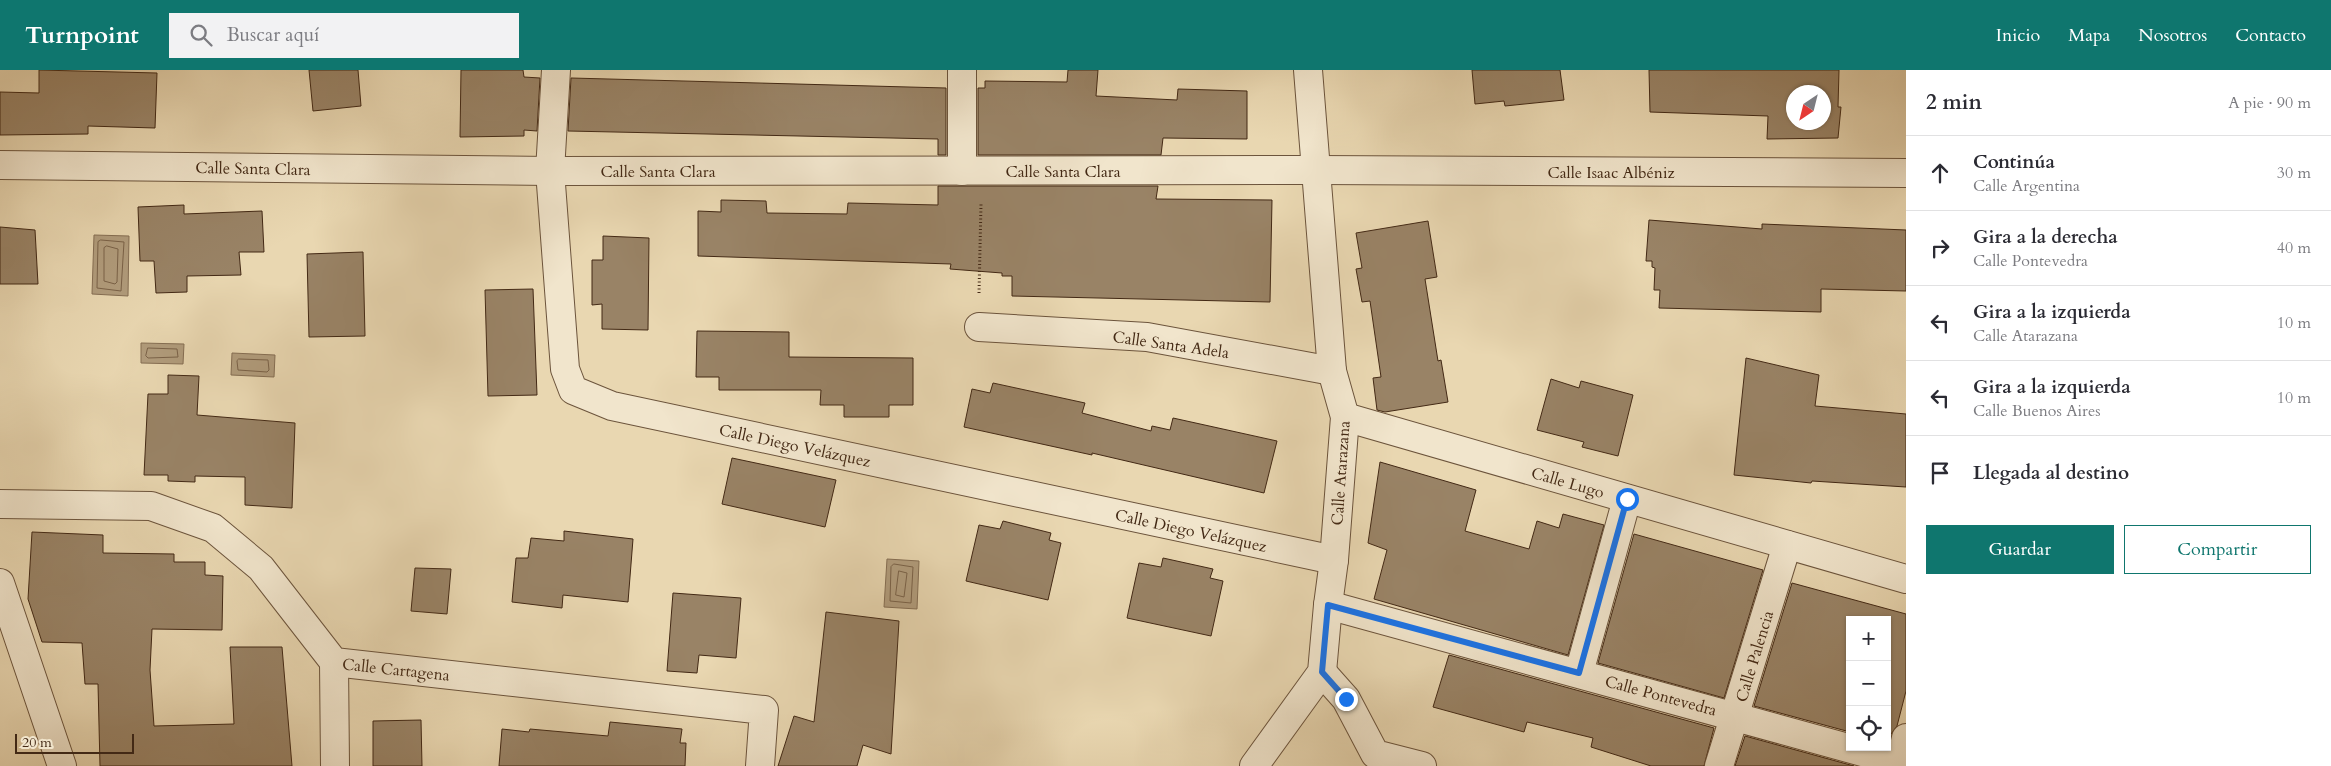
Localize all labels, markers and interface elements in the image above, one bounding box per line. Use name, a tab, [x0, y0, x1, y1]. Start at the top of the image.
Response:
search box	[169, 13, 519, 58]
text: Turnpoint	[25, 19, 139, 52]
icon: search	[187, 21, 215, 49]
text: Buscar aquí	[227, 22, 319, 48]
text: Inicio	[1996, 23, 2040, 48]
text: Mapa	[2068, 23, 2110, 48]
text: Nosotros	[2138, 23, 2207, 48]
text: Contacto	[2235, 23, 2306, 48]
north arrow	[1786, 85, 1831, 130]
text: 2 min	[1926, 88, 1982, 117]
text: A pie · 90 m	[2228, 92, 2311, 114]
text: Continúa	[1973, 149, 2055, 175]
street label: Calle Santa Clara	[195, 157, 311, 181]
icon: ahead	[1926, 159, 1954, 187]
street label: Calle Santa Clara	[600, 161, 716, 183]
street label: Calle Santa Clara	[1005, 161, 1121, 183]
street label: Calle Isaac Albéniz	[1547, 162, 1675, 184]
text: 30 m	[2277, 162, 2311, 184]
text: Calle Argentina	[1973, 175, 2080, 197]
text: Gira a la derecha	[1973, 224, 2118, 250]
icon: right	[1926, 234, 1954, 262]
text: 40 m	[2277, 237, 2311, 259]
text: Calle Pontevedra	[1973, 250, 2088, 272]
text: Gira a la izquierda	[1973, 299, 2131, 325]
icon: left	[1926, 309, 1954, 337]
text: 10 m	[2277, 312, 2311, 334]
text: Calle Atarazana	[1973, 325, 2078, 347]
street label: Calle Santa Adela	[1111, 326, 1231, 364]
text: Gira a la izquierda	[1973, 374, 2131, 400]
icon: left	[1926, 384, 1954, 412]
text: 10 m	[2277, 387, 2311, 409]
text: Calle Buenos Aires	[1973, 400, 2101, 422]
street label: Calle Diego Velázquez	[717, 419, 873, 473]
street label: Calle Atarazana	[1326, 420, 1356, 526]
icon: arrive	[1926, 459, 1954, 487]
text: Llegada al destino	[1973, 460, 2129, 486]
street label: Calle Lugo	[1529, 462, 1607, 504]
route start	[1616, 488, 1639, 511]
street label: Calle Diego Velázquez	[1113, 504, 1269, 558]
button: Guardar	[1926, 525, 2114, 574]
button: Compartir	[2124, 525, 2311, 574]
street label: Calle Palencia	[1731, 608, 1779, 705]
map controls	[1846, 616, 1891, 751]
button: +	[1846, 616, 1891, 661]
street label: Calle Cartagena	[341, 653, 451, 687]
button: −	[1846, 661, 1891, 706]
street label: Calle Pontevedra	[1602, 670, 1719, 721]
route end	[1335, 688, 1358, 711]
button: locate	[1846, 706, 1891, 751]
scale bar	[15, 731, 134, 754]
text: 20 m	[22, 733, 52, 752]

